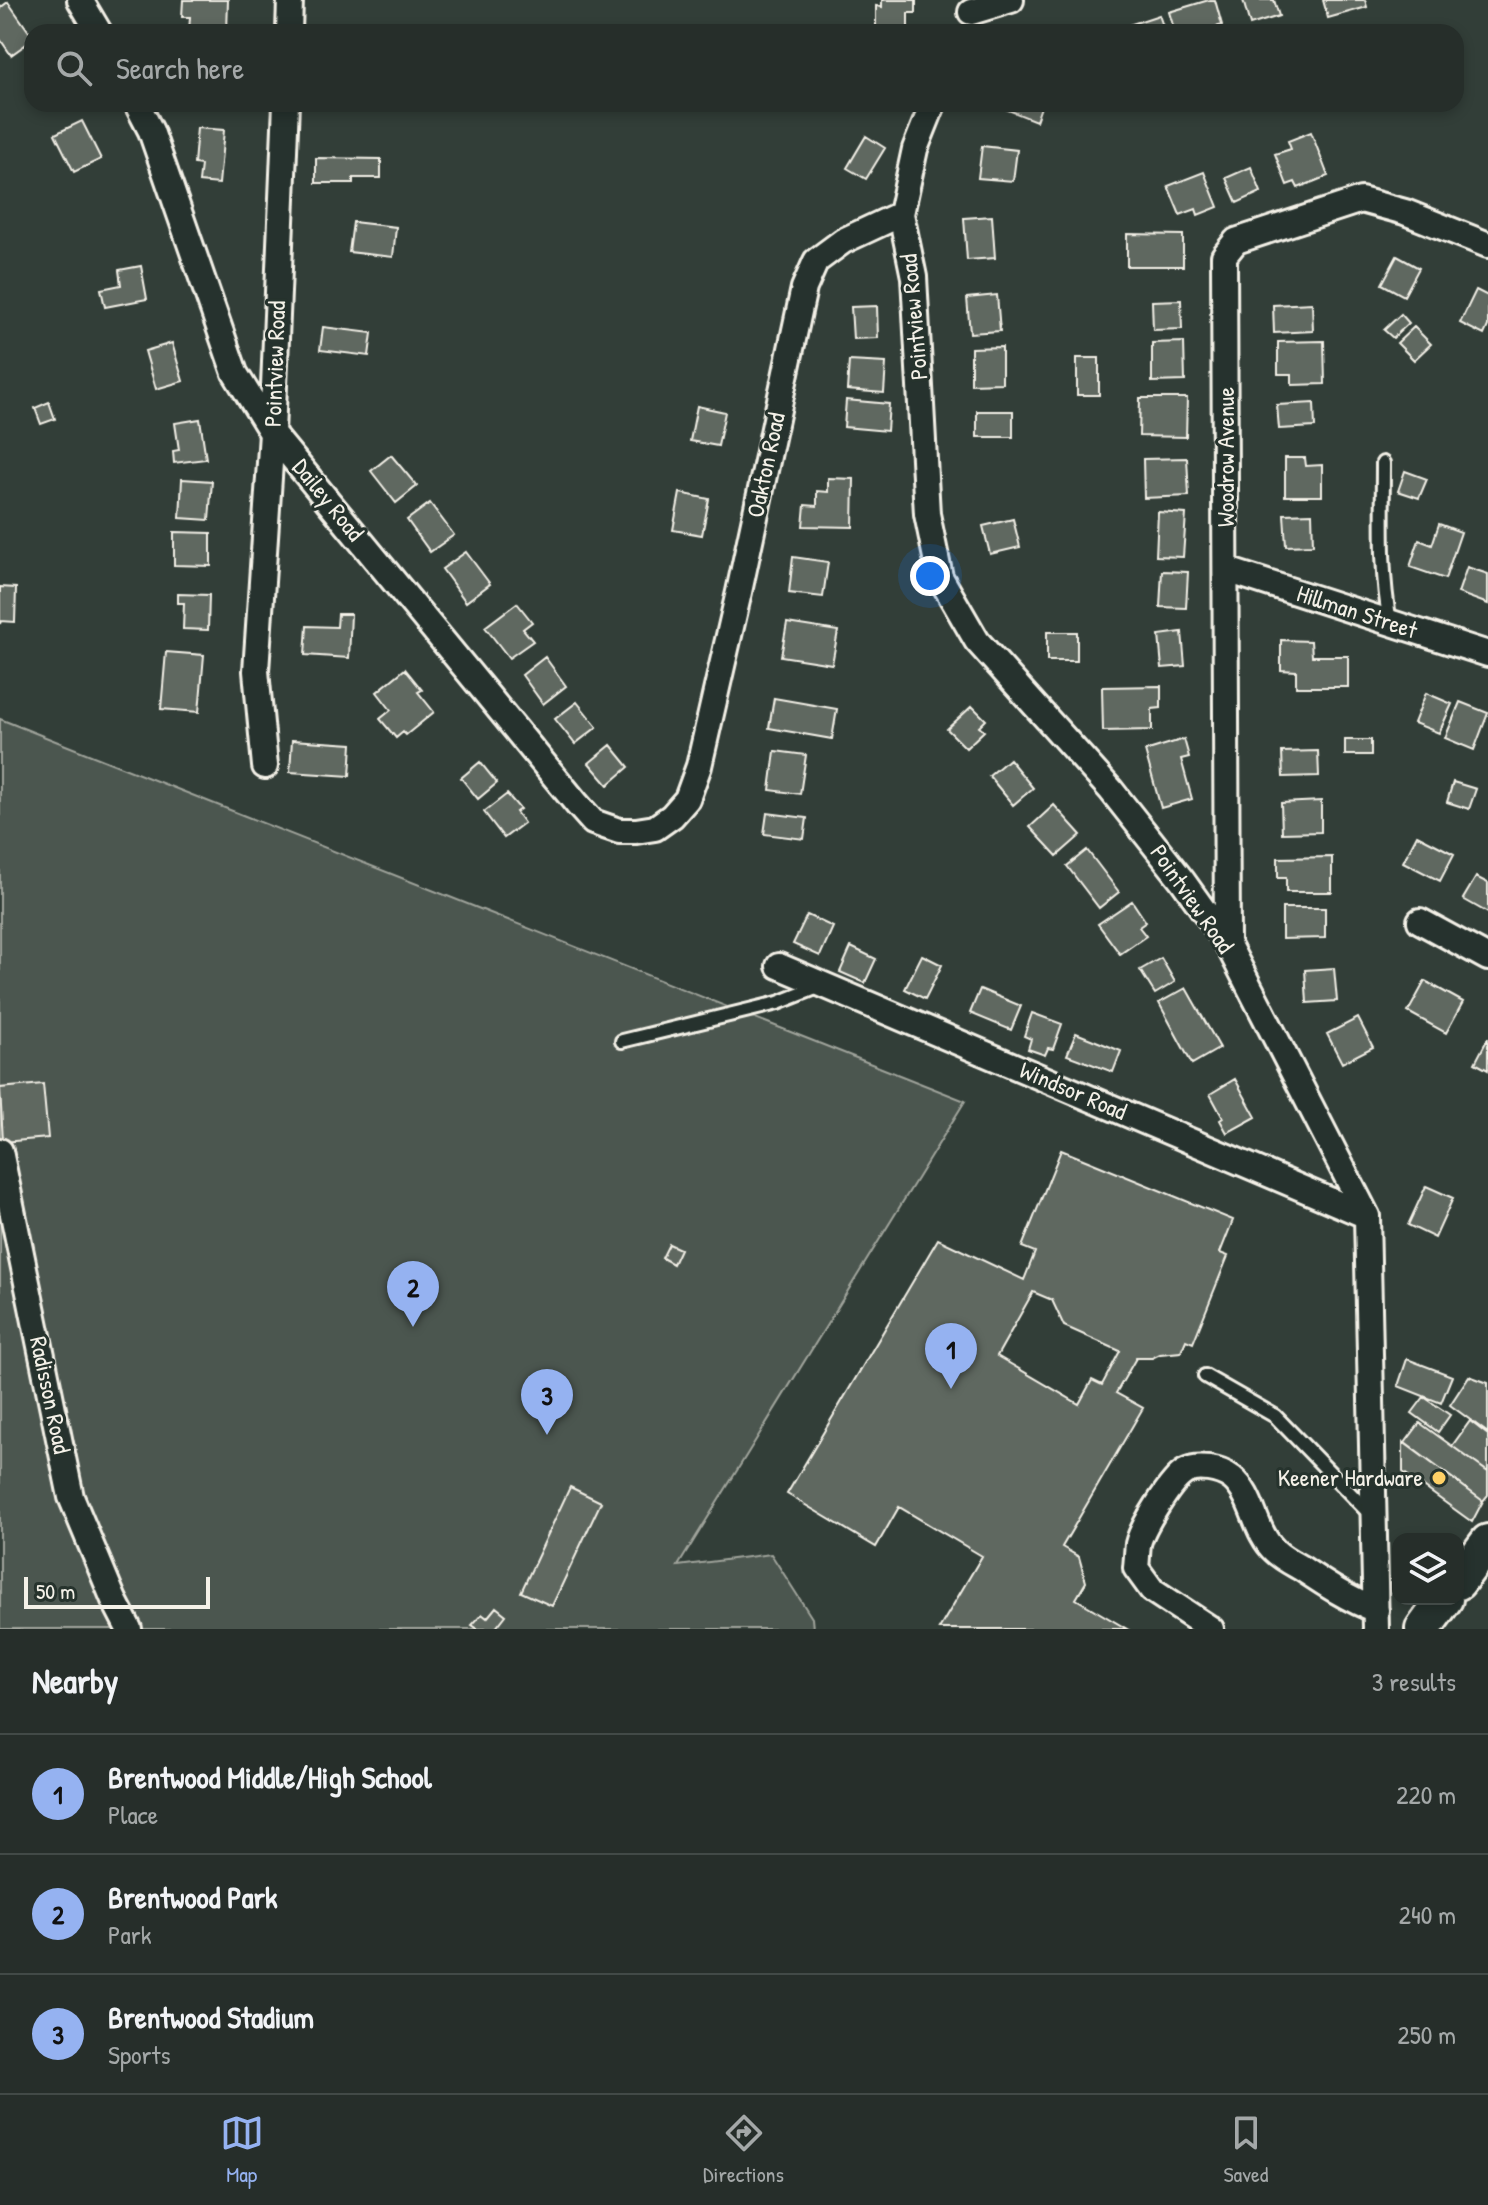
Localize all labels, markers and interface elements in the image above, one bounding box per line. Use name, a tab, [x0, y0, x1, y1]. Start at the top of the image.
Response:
search box	[24, 24, 1464, 112]
icon: search	[52, 46, 96, 90]
text: Search here	[116, 48, 244, 88]
street label: Pointview Road	[892, 253, 934, 381]
street label: Pointview Road	[256, 300, 292, 428]
street label: Woodrow Avenue	[1209, 387, 1241, 527]
street label: Oakton Road	[738, 409, 792, 520]
street label: Dailey Road	[286, 452, 372, 547]
your location	[910, 556, 950, 596]
street label: Hillman Street	[1293, 577, 1422, 646]
street label: Pointview Road	[1144, 838, 1242, 959]
street label: Windsor Road	[1015, 1053, 1132, 1127]
pin: 2	[387, 1261, 439, 1327]
pin: 1	[925, 1323, 977, 1389]
street label: Radisson Road	[23, 1333, 79, 1456]
pin: 3	[521, 1369, 573, 1435]
place label: Keener Hardware	[1278, 1461, 1423, 1493]
marker: Keener Hardware	[1430, 1469, 1448, 1487]
map controls	[1392, 1533, 1464, 1605]
button: layers	[1392, 1533, 1464, 1605]
scale bar	[24, 1573, 210, 1609]
text: 50 m	[36, 1576, 75, 1606]
text: Nearby	[32, 1658, 118, 1704]
text: 3 results	[1372, 1664, 1456, 1699]
text: Brentwood Middle/High School	[108, 1757, 432, 1797]
text: 1	[53, 1777, 63, 1812]
text: 220 m	[1396, 1777, 1456, 1812]
text: Place	[108, 1797, 158, 1832]
text: Brentwood Park	[108, 1877, 277, 1917]
text: 2	[52, 1897, 64, 1932]
text: 240 m	[1399, 1897, 1456, 1932]
text: Park	[108, 1917, 152, 1952]
text: Brentwood Stadium	[108, 1997, 314, 2037]
text: 3	[52, 2017, 64, 2052]
text: 250 m	[1398, 2017, 1456, 2052]
text: Sports	[108, 2037, 171, 2072]
tab: Map	[220, 2111, 264, 2189]
tab: Directions	[703, 2111, 784, 2189]
tab: Saved	[1223, 2111, 1268, 2189]

